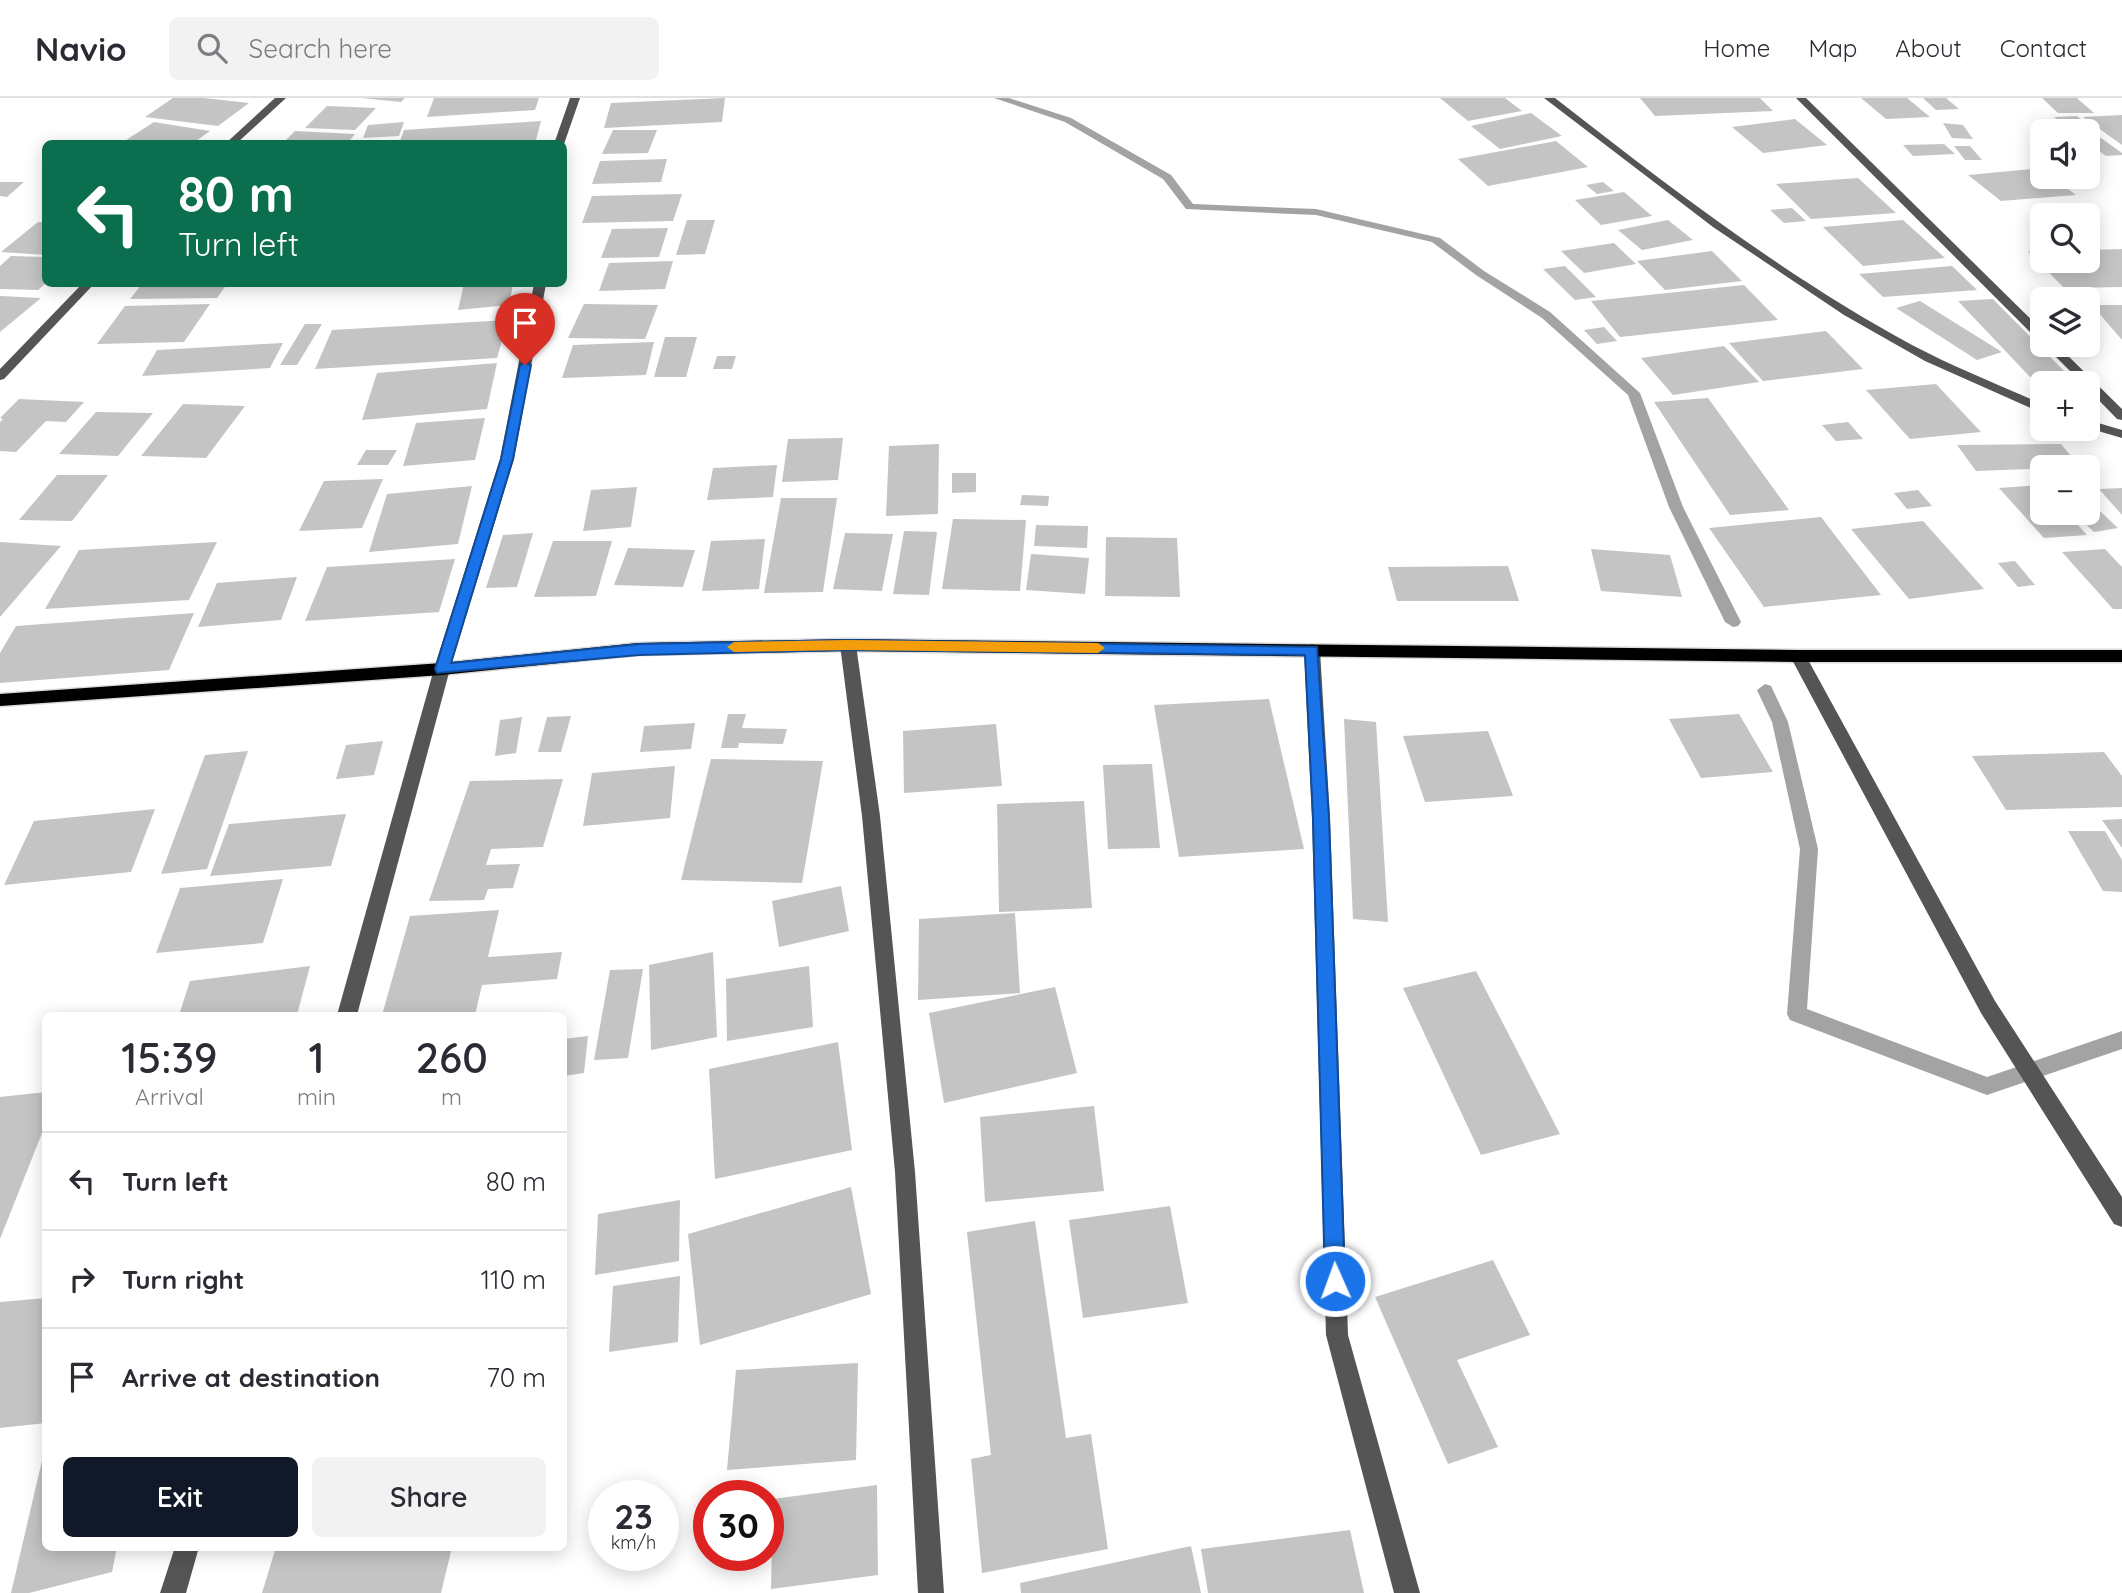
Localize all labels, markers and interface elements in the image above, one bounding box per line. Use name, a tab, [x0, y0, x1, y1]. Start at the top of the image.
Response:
search box	[169, 17, 659, 80]
text: Navio	[35, 28, 127, 69]
icon: search	[193, 29, 231, 67]
text: Search here	[249, 32, 392, 65]
text: Home	[1703, 33, 1770, 63]
text: Map	[1808, 33, 1857, 63]
text: About	[1895, 33, 1962, 63]
text: Contact	[2000, 33, 2087, 63]
map controls	[2030, 119, 2100, 525]
button: sound	[2030, 119, 2100, 189]
text: 80 m	[178, 163, 294, 224]
icon: left	[63, 168, 154, 259]
button: search	[2030, 203, 2100, 273]
text: Turn left	[178, 224, 299, 264]
button: layers	[2030, 287, 2100, 357]
pin	[495, 293, 555, 365]
icon: arrive	[506, 304, 544, 342]
button: +	[2030, 371, 2100, 441]
button: −	[2030, 455, 2100, 525]
text: 15:39	[121, 1031, 218, 1084]
text: 1	[308, 1031, 325, 1084]
text: 260	[415, 1031, 488, 1084]
text: Arrival	[135, 1082, 204, 1111]
text: min	[297, 1082, 336, 1111]
text: m	[441, 1082, 462, 1111]
icon: left	[63, 1162, 101, 1200]
text: Turn left	[122, 1165, 229, 1198]
text: 80 m	[486, 1165, 546, 1198]
position arrow	[1298, 1244, 1372, 1318]
icon: right	[63, 1260, 101, 1298]
text: Turn right	[122, 1263, 244, 1296]
text: 110 m	[480, 1263, 546, 1296]
icon: arrive	[63, 1358, 101, 1396]
text: Arrive at destination	[122, 1361, 380, 1394]
text: 70 m	[486, 1361, 546, 1394]
button: Exit	[63, 1457, 298, 1537]
button: Share	[312, 1457, 546, 1537]
speed limit sign: 30	[693, 1480, 784, 1571]
text: 23	[614, 1494, 653, 1538]
text: km/h	[611, 1531, 656, 1554]

